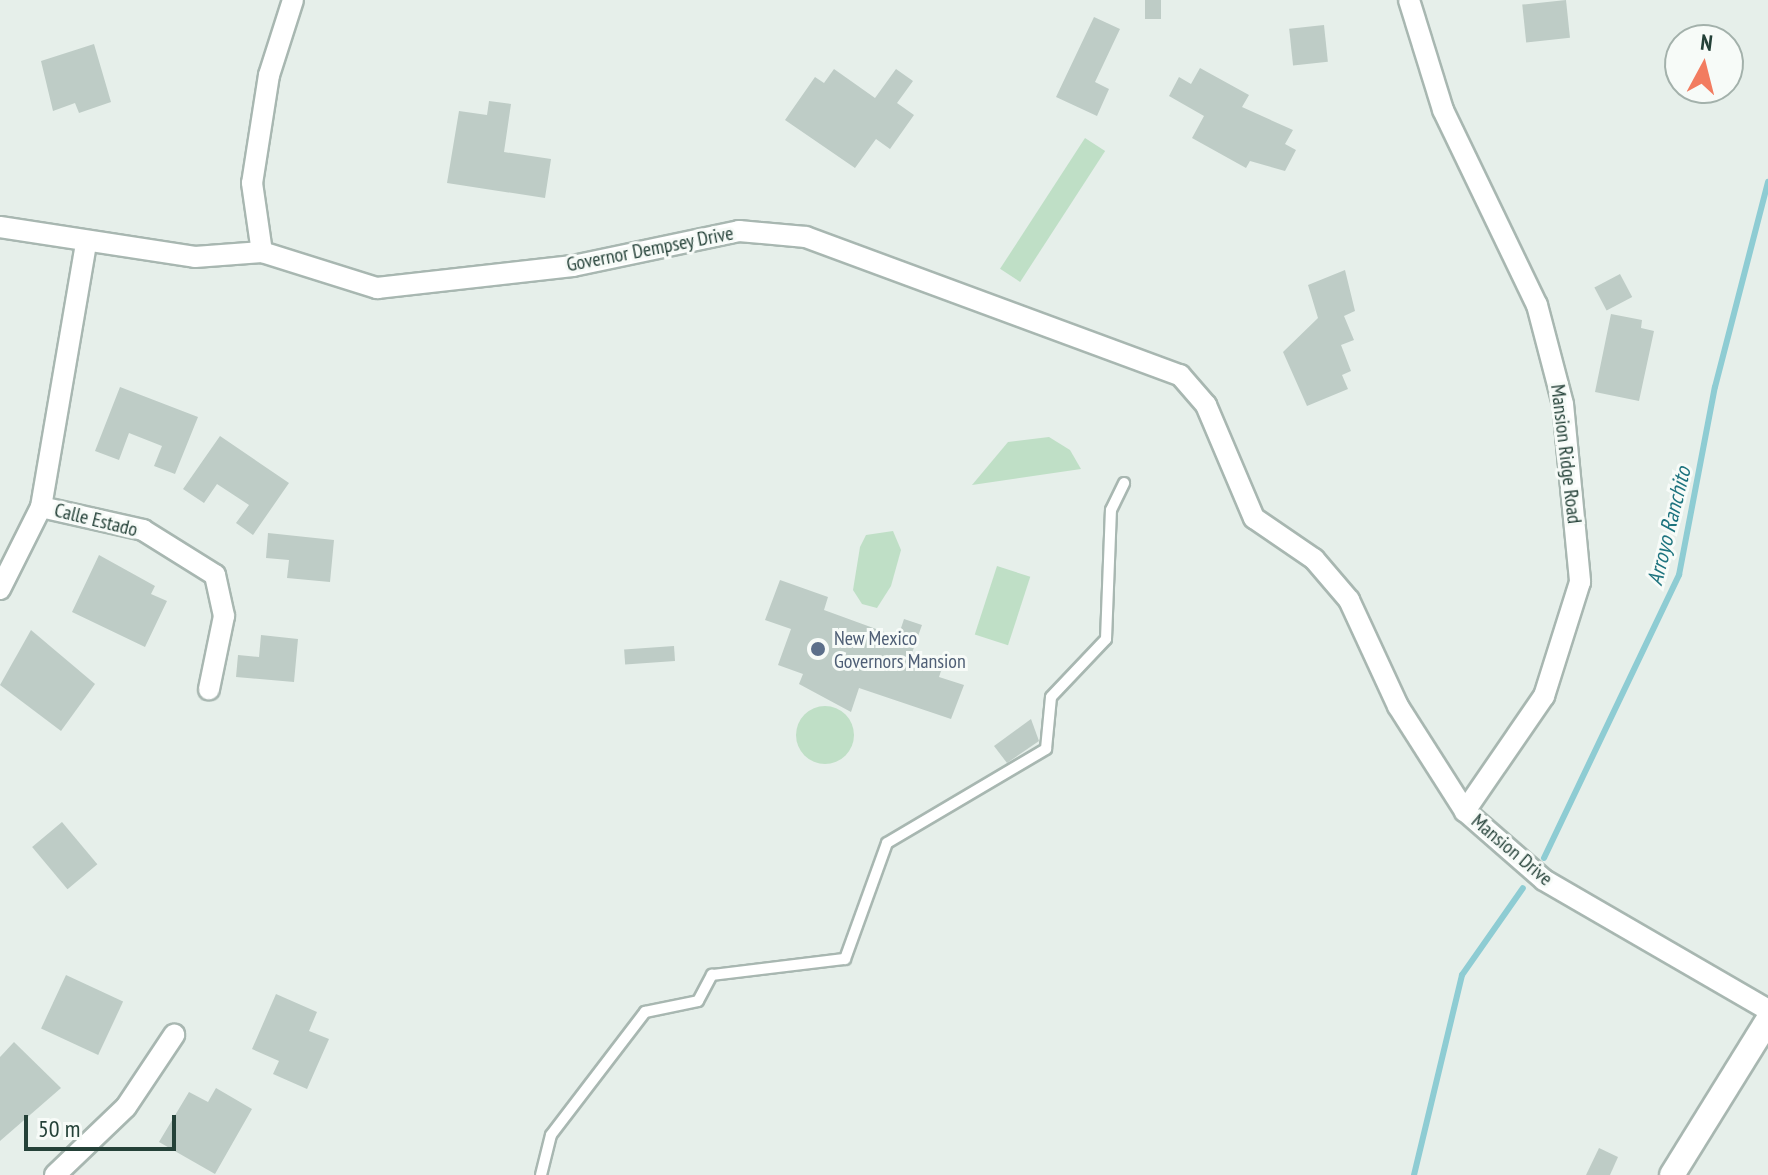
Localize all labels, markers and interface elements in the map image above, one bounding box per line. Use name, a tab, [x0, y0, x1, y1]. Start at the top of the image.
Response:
north arrow	[1664, 24, 1744, 104]
text: N	[1699, 28, 1714, 57]
street label: Governor Dempsey Drive	[564, 221, 736, 277]
street label: Mansion Ridge Road	[1546, 383, 1586, 525]
water label: Arroyo Ranchito	[1642, 464, 1696, 588]
street label: Calle Estado	[52, 498, 140, 542]
place label: New Mexico Governors Mansion	[834, 626, 966, 673]
marker: New Mexico Governors Mansion	[809, 640, 827, 658]
street label: Mansion Drive	[1467, 809, 1557, 891]
scale bar	[28, 1099, 180, 1149]
text: 50 m	[38, 1113, 80, 1144]

